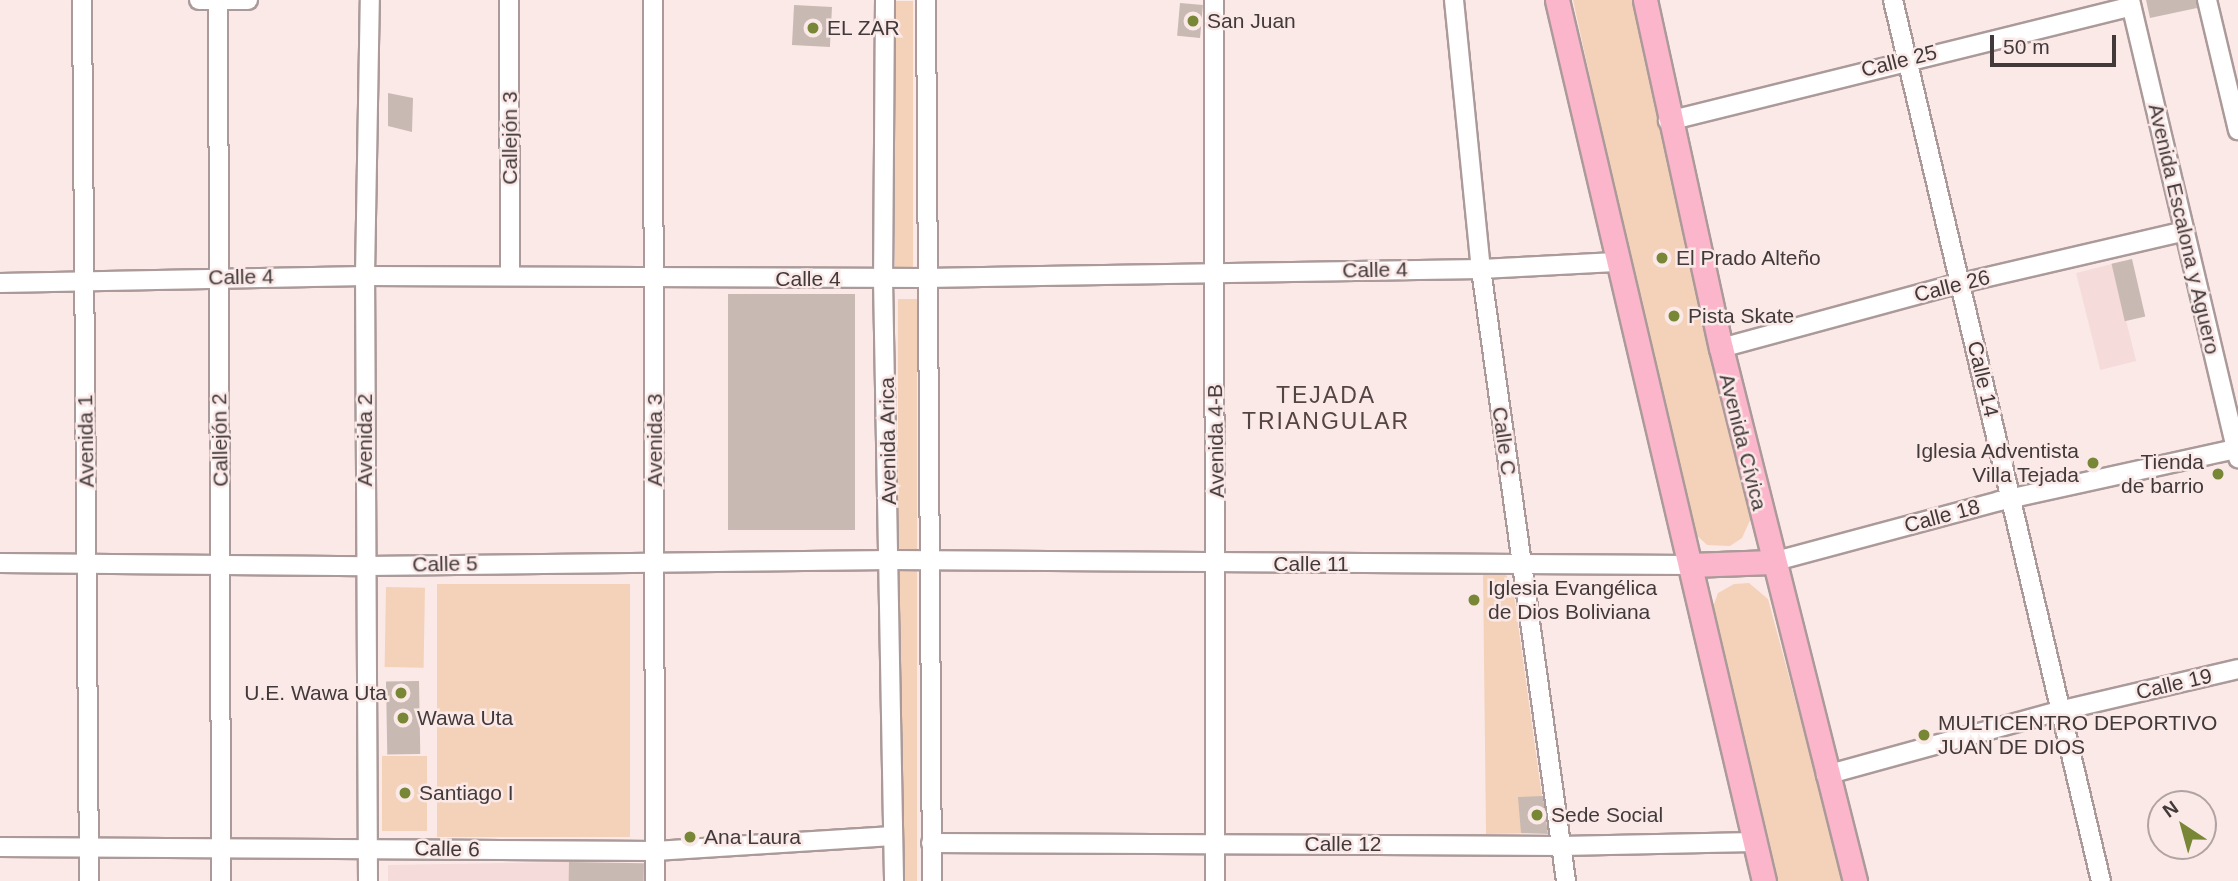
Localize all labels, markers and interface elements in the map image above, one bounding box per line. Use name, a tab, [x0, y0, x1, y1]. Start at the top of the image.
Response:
place label: San Juan	[1207, 8, 1296, 34]
marker: San Juan	[1185, 13, 1201, 29]
place label: EL ZAR	[827, 15, 901, 41]
marker: EL ZAR	[805, 20, 821, 36]
scale bar	[1993, 21, 2119, 65]
text: 50 m	[2003, 35, 2050, 58]
street label: Calle 25	[1859, 39, 1939, 83]
street label: Callejón 3	[497, 91, 523, 185]
street label: Avenida Escalona y Aguero	[2143, 101, 2225, 357]
place label: El Prado Alteño	[1676, 245, 1822, 271]
marker: El Prado Alteño	[1654, 250, 1670, 266]
street label: Calle 4	[1342, 257, 1408, 283]
street label: Calle 4	[208, 264, 274, 290]
street label: Calle 26	[1912, 264, 1992, 308]
street label: Calle 4	[775, 266, 841, 292]
place label: Pista Skate	[1688, 303, 1794, 329]
marker: Pista Skate	[1666, 308, 1682, 324]
street label: Calle 14	[1962, 339, 2004, 419]
street label: Avenida Cívica	[1714, 371, 1772, 513]
street label: Avenida Arica	[874, 376, 902, 506]
district label: TEJADA TRIANGULAR	[1243, 381, 1409, 435]
street label: Avenida 4-B	[1202, 384, 1230, 498]
street label: Callejón 2	[207, 393, 233, 487]
street label: Avenida 2	[352, 393, 378, 487]
street label: Avenida 3	[642, 393, 668, 487]
street label: Avenida 1	[73, 394, 99, 488]
street label: Calle C	[1487, 405, 1521, 477]
place label: Iglesia Adventista Villa Tejada	[1914, 438, 2079, 488]
place label: Tienda de barrio	[2121, 449, 2204, 499]
marker: Iglesia Adventista Villa Tejada	[2085, 455, 2101, 471]
marker: Tienda de barrio	[2210, 466, 2226, 482]
street label: Calle 18	[1902, 494, 1982, 538]
street label: Calle 5	[412, 551, 478, 577]
street label: Calle 11	[1273, 551, 1349, 577]
place label: Iglesia Evangélica de Dios Boliviana	[1488, 575, 1657, 625]
marker: Iglesia Evangélica de Dios Boliviana	[1466, 592, 1482, 608]
street label: Calle 19	[2134, 663, 2214, 705]
place label: U.E. Wawa Uta	[244, 680, 387, 706]
marker: U.E. Wawa Uta	[393, 685, 409, 701]
place label: Wawa Uta	[417, 705, 513, 731]
marker: Wawa Uta	[395, 710, 411, 726]
place label: MULTICENTRO DEPORTIVO JUAN DE DIOS	[1938, 710, 2217, 760]
marker: MULTICENTRO DEPORTIVO JUAN DE DIOS	[1916, 727, 1932, 743]
place label: Santiago I	[419, 780, 514, 806]
marker: Santiago I	[397, 785, 413, 801]
north arrow	[2147, 790, 2217, 860]
text: N	[2159, 797, 2182, 822]
place label: Sede Social	[1551, 802, 1663, 828]
marker: Sede Social	[1529, 807, 1545, 823]
place label: Ana Laura	[704, 824, 801, 850]
marker: Ana Laura	[682, 829, 698, 845]
street label: Calle 12	[1304, 831, 1382, 857]
street label: Calle 6	[414, 836, 480, 862]

